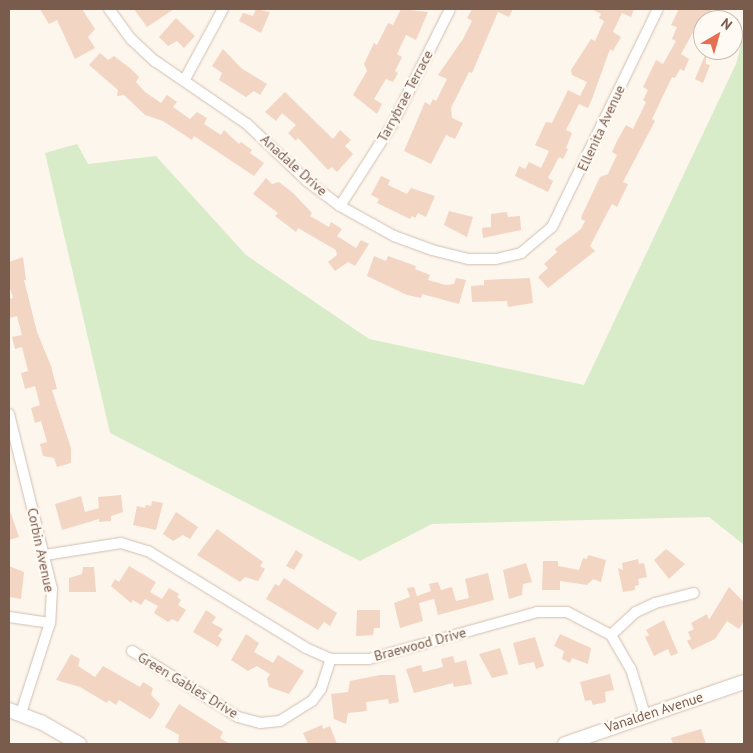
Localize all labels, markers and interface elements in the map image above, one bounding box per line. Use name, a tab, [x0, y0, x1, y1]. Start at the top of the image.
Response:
north arrow	[693, 10, 743, 60]
text: N	[717, 14, 736, 34]
street label: Tarrybrae Terrace	[374, 47, 436, 145]
street label: Ellenita Avenue	[574, 82, 628, 174]
street label: Anadale Drive	[257, 131, 331, 199]
street label: Corbin Avenue	[24, 506, 58, 594]
street label: Braewood Drive	[372, 624, 468, 664]
street label: Green Gables Drive	[135, 648, 241, 722]
street label: Vanalden Avenue	[603, 688, 705, 736]

